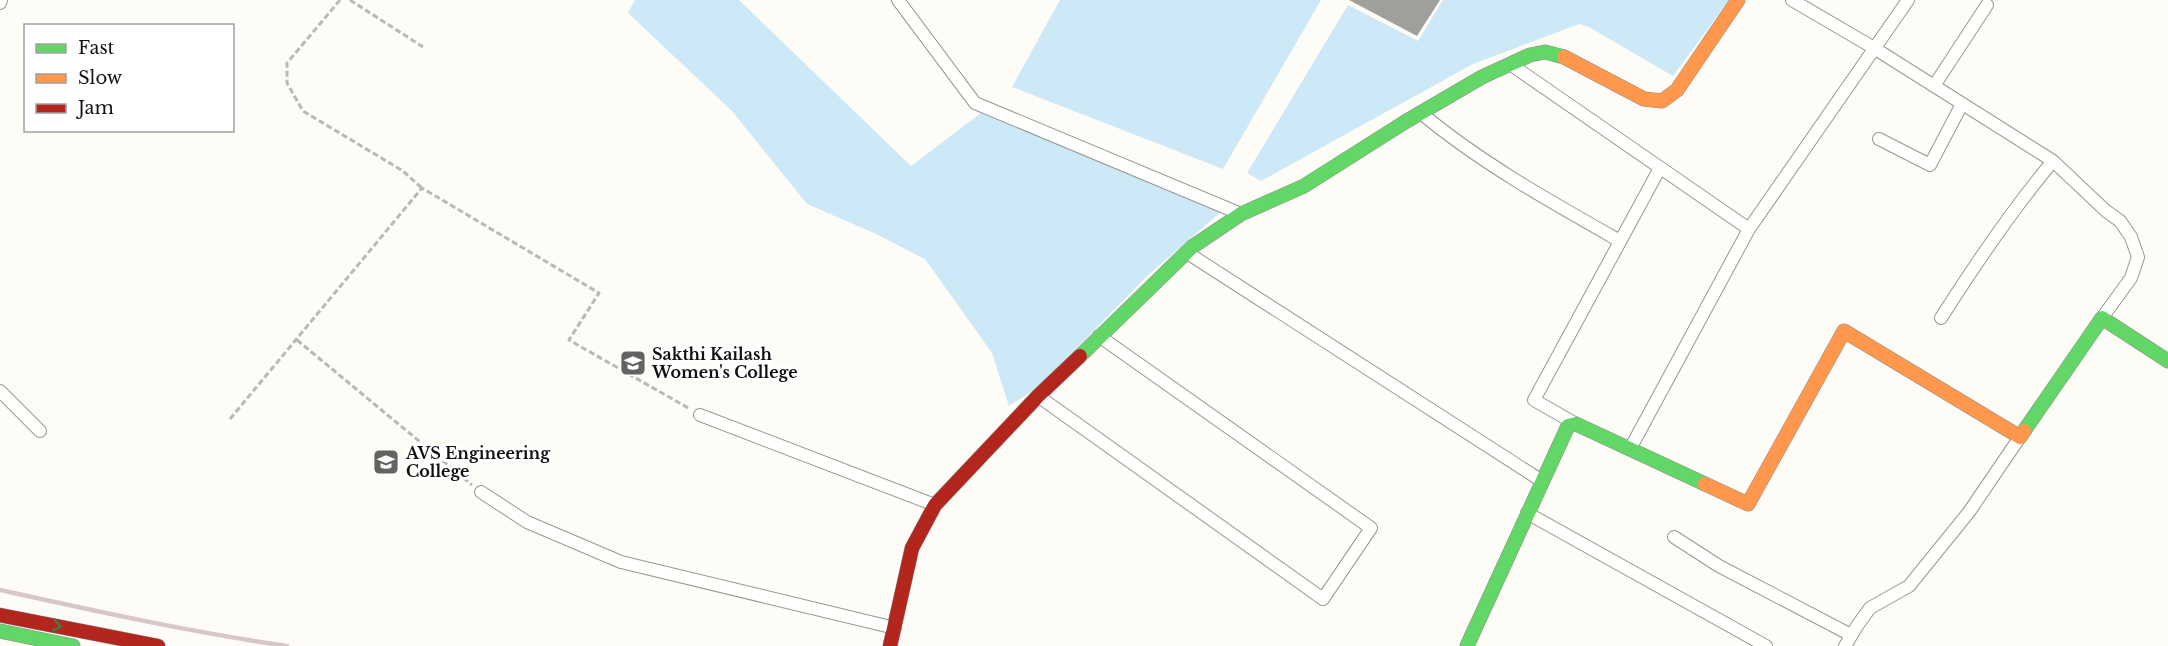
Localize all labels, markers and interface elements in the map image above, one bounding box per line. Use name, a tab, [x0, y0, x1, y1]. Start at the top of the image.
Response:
legend	[24, 24, 234, 132]
text: Fast	[78, 37, 115, 59]
text: Slow	[78, 67, 123, 89]
text: Jam	[76, 97, 114, 119]
place label: Sakthi Kailash Women's College	[651, 344, 798, 382]
school or university icon: Sakthi Kailash Women's College	[618, 348, 648, 378]
place label: AVS Engineering College	[405, 443, 551, 481]
school or university icon: AVS Engineering College	[371, 447, 401, 477]
one-way arrow	[52, 619, 62, 632]

